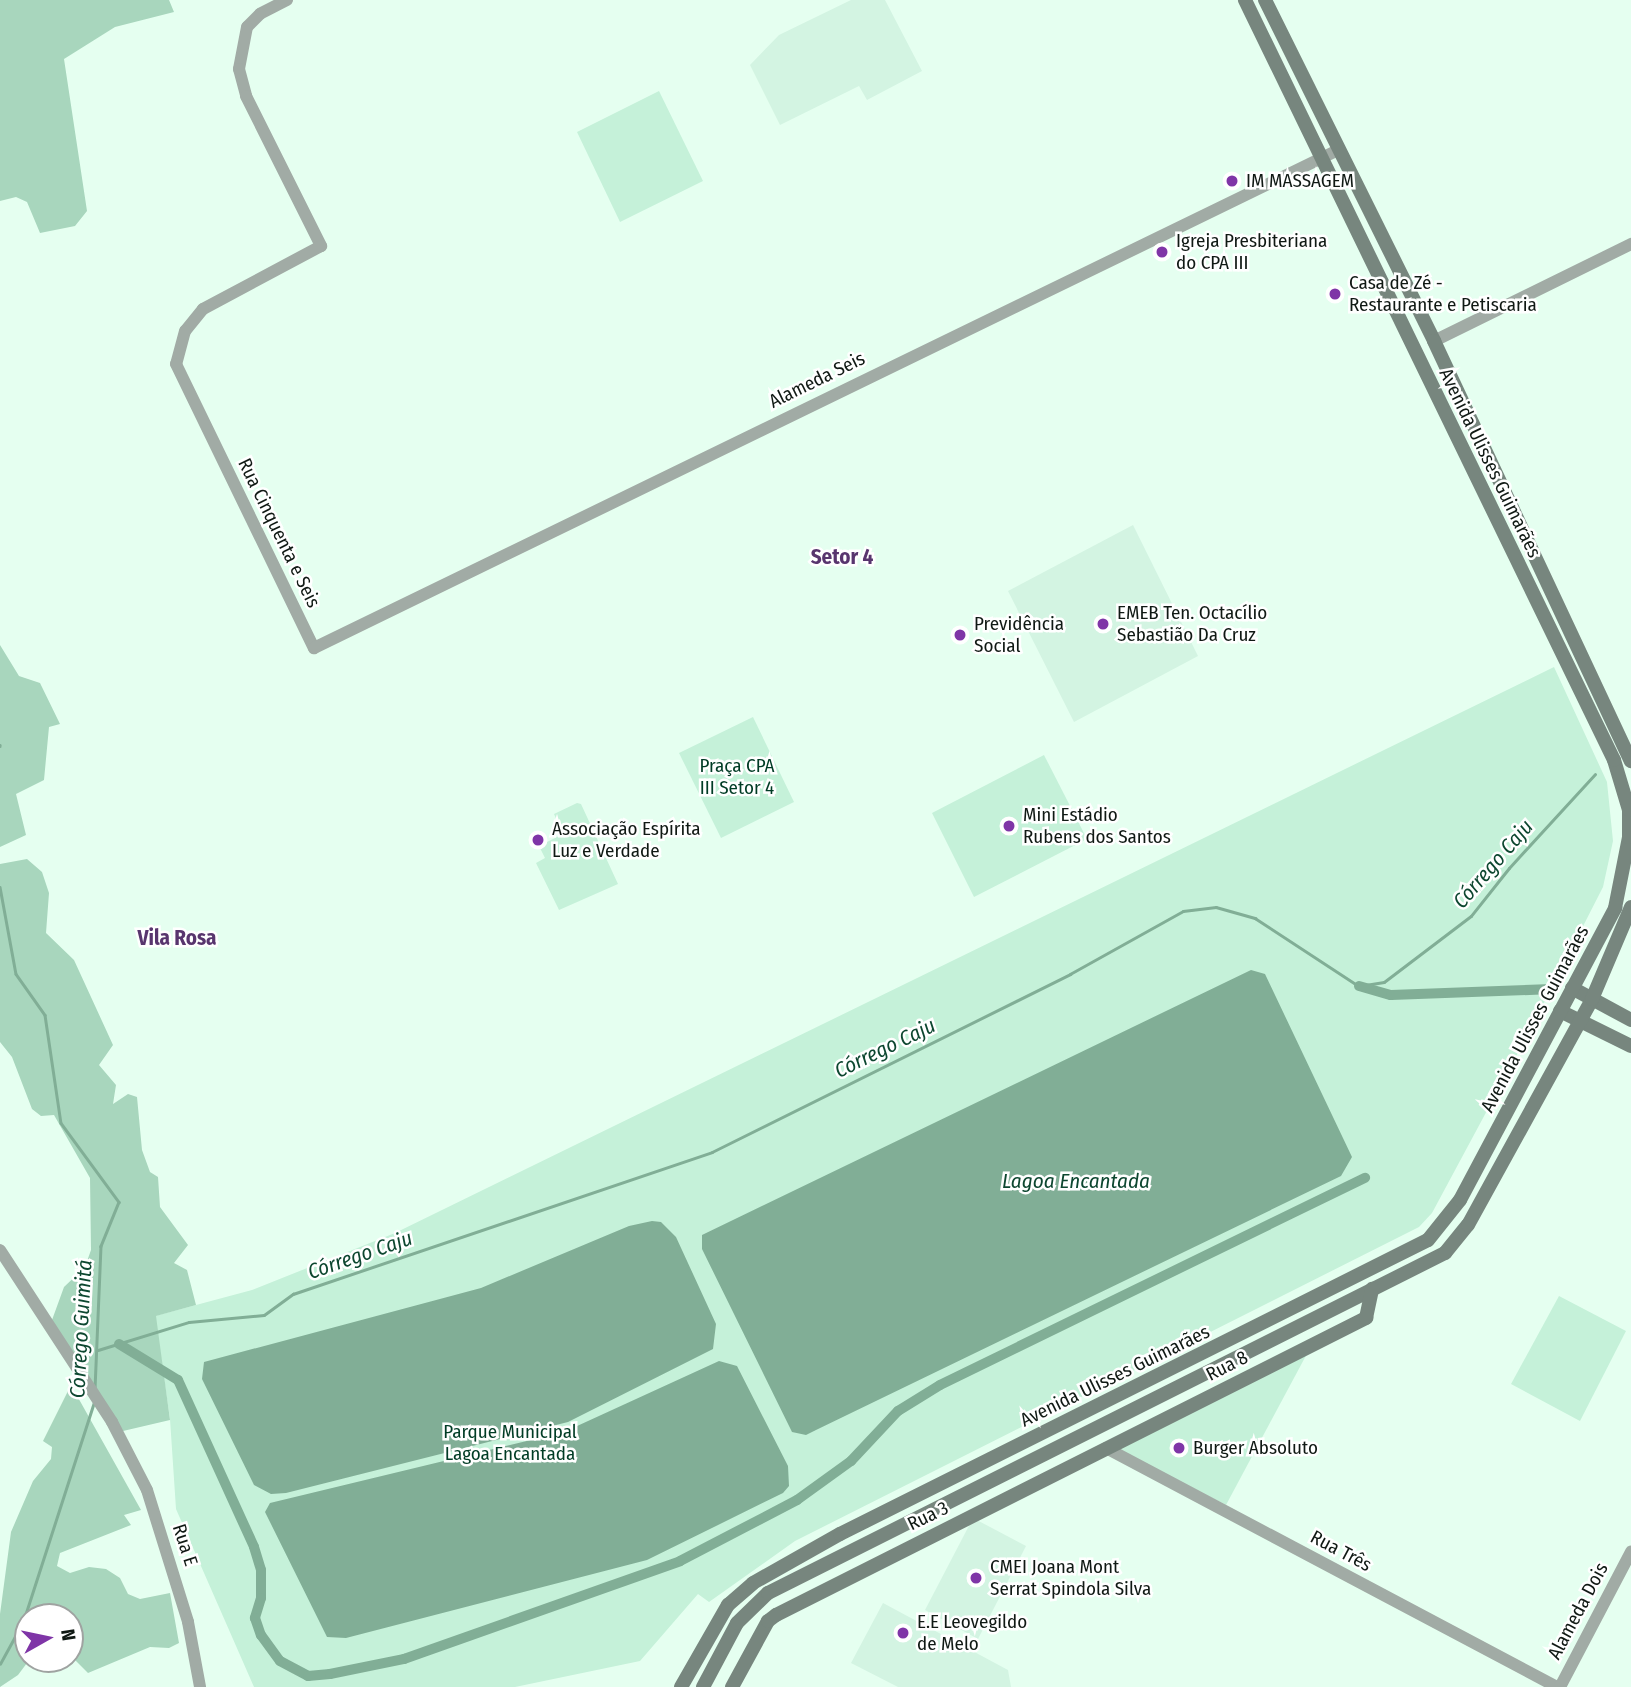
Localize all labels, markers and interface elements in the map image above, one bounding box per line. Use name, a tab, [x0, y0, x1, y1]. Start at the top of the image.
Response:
place label: IM MASSAGEM	[1246, 170, 1354, 192]
marker: IM MASSAGEM	[1224, 173, 1240, 189]
place label: Igreja Presbiteriana do CPA III	[1176, 230, 1327, 274]
marker: Igreja Presbiteriana do CPA III	[1154, 244, 1170, 260]
place label: Casa de Zé - Restaurante e Petiscaria	[1349, 272, 1537, 316]
marker: Casa de Zé - Restaurante e Petiscaria	[1327, 286, 1343, 302]
street label: Alameda Seis	[765, 347, 869, 413]
street label: Avenida Ulisses Guimarães	[1434, 365, 1546, 561]
street label: Rua Cinquenta e Seis	[233, 455, 325, 611]
district label: Setor 4	[811, 544, 873, 570]
place label: EMEB Ten. Octacílio Sebastião Da Cruz	[1117, 602, 1267, 646]
place label: Previdência Social	[974, 613, 1064, 657]
marker: EMEB Ten. Octacílio Sebastião Da Cruz	[1095, 616, 1111, 632]
marker: Previdência Social	[952, 627, 968, 643]
park label: Praça CPA III Setor 4	[699, 755, 775, 799]
place label: Mini Estádio Rubens dos Santos	[1023, 804, 1171, 848]
water label: Córrego Caju	[1448, 815, 1538, 913]
place label: Associação Espírita Luz e Verdade	[552, 818, 701, 862]
marker: Mini Estádio Rubens dos Santos	[1001, 818, 1017, 834]
marker: Associação Espírita Luz e Verdade	[530, 832, 546, 848]
street label: Avenida Ulisses Guimarães	[1476, 922, 1594, 1116]
district label: Vila Rosa	[137, 925, 217, 951]
water label: Córrego Caju	[830, 1013, 940, 1083]
water label: Lagoa Encantada	[1002, 1168, 1150, 1194]
water label: Córrego Caju	[304, 1225, 416, 1285]
water label: Córrego Guimitá	[65, 1259, 97, 1399]
street label: Avenida Ulisses Guimarães	[1017, 1320, 1213, 1432]
street label: Rua 8	[1202, 1346, 1252, 1386]
park label: Parque Municipal Lagoa Encantada	[443, 1421, 577, 1465]
place label: Burger Absoluto	[1193, 1437, 1318, 1459]
marker: Burger Absoluto	[1171, 1440, 1187, 1456]
street label: Rua 3	[904, 1496, 952, 1536]
street label: Rua E	[168, 1521, 202, 1569]
street label: Rua Três	[1307, 1525, 1375, 1577]
place label: CMEI Joana Mont Serrat Spindola Silva	[990, 1556, 1151, 1600]
street label: Alameda Dois	[1543, 1559, 1613, 1663]
marker: CMEI Joana Mont Serrat Spindola Silva	[968, 1570, 984, 1586]
north arrow	[14, 1603, 84, 1673]
place label: E.E Leovegildo de Melo	[917, 1611, 1027, 1655]
marker: E.E Leovegildo de Melo	[895, 1625, 911, 1641]
text: N	[56, 1628, 81, 1642]

